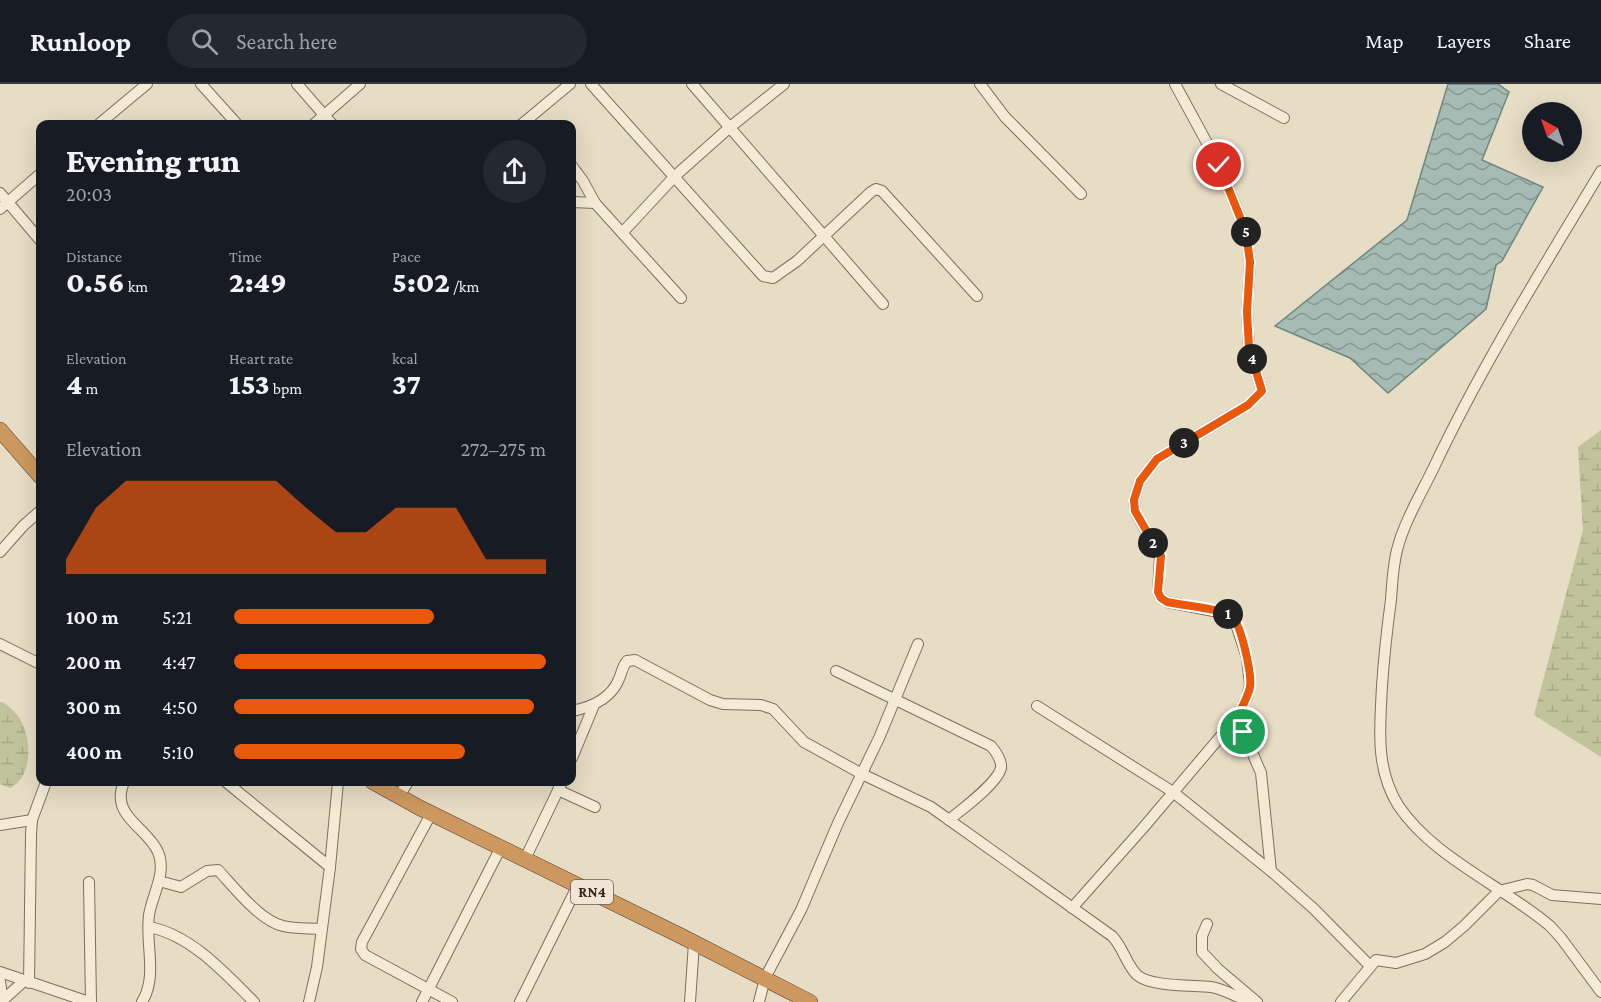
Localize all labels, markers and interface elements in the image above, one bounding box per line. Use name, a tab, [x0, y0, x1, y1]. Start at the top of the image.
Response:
search box	[167, 14, 587, 68]
icon: search	[188, 25, 221, 58]
text: Runloop	[30, 26, 131, 57]
text: Search here	[236, 29, 337, 54]
text: Map	[1365, 29, 1404, 53]
text: Layers	[1437, 29, 1491, 53]
text: Share	[1524, 29, 1571, 53]
north arrow	[1522, 102, 1582, 162]
map controls	[1522, 102, 1582, 162]
pin	[1193, 139, 1244, 190]
button: share	[483, 140, 546, 203]
text: Evening run	[66, 142, 240, 179]
icon: check	[1202, 148, 1235, 181]
text: 20:03	[66, 183, 112, 205]
pin: 5	[1231, 217, 1261, 247]
text: 5	[1242, 223, 1250, 240]
text: Distance	[66, 248, 122, 265]
text: Time	[229, 248, 262, 265]
text: Pace	[392, 248, 421, 265]
text: 0.56	[66, 265, 125, 298]
text: 2:49	[229, 265, 287, 298]
text: 5:02	[392, 265, 450, 298]
text: km	[125, 278, 148, 295]
text: /km	[450, 278, 479, 295]
pin: 4	[1237, 344, 1267, 374]
text: Elevation	[66, 350, 127, 367]
text: Heart rate	[229, 350, 293, 367]
text: kcal	[392, 350, 418, 367]
text: 4	[1248, 350, 1256, 367]
text: 4	[66, 367, 83, 400]
text: 153	[229, 367, 270, 400]
text: 37	[392, 367, 421, 400]
text: m	[83, 380, 98, 397]
text: bpm	[270, 380, 302, 397]
pin: 3	[1169, 428, 1199, 458]
text: 3	[1180, 434, 1188, 451]
text: Elevation	[66, 438, 142, 460]
text: 272–275 m	[461, 438, 546, 460]
pin: 2	[1138, 528, 1168, 558]
text: 2	[1149, 534, 1157, 551]
pin: 1	[1213, 599, 1243, 629]
text: 1	[1225, 605, 1231, 622]
text: 100 m	[66, 606, 119, 628]
text: 5:21	[162, 606, 192, 628]
text: 200 m	[66, 651, 121, 673]
text: 4:47	[162, 651, 196, 673]
text: 300 m	[66, 696, 121, 718]
text: 4:50	[162, 696, 198, 718]
pin	[1217, 706, 1268, 757]
icon: arrive	[1226, 715, 1259, 748]
text: 400 m	[66, 741, 122, 763]
text: 5:10	[162, 741, 194, 763]
road number: RN4	[571, 880, 613, 904]

